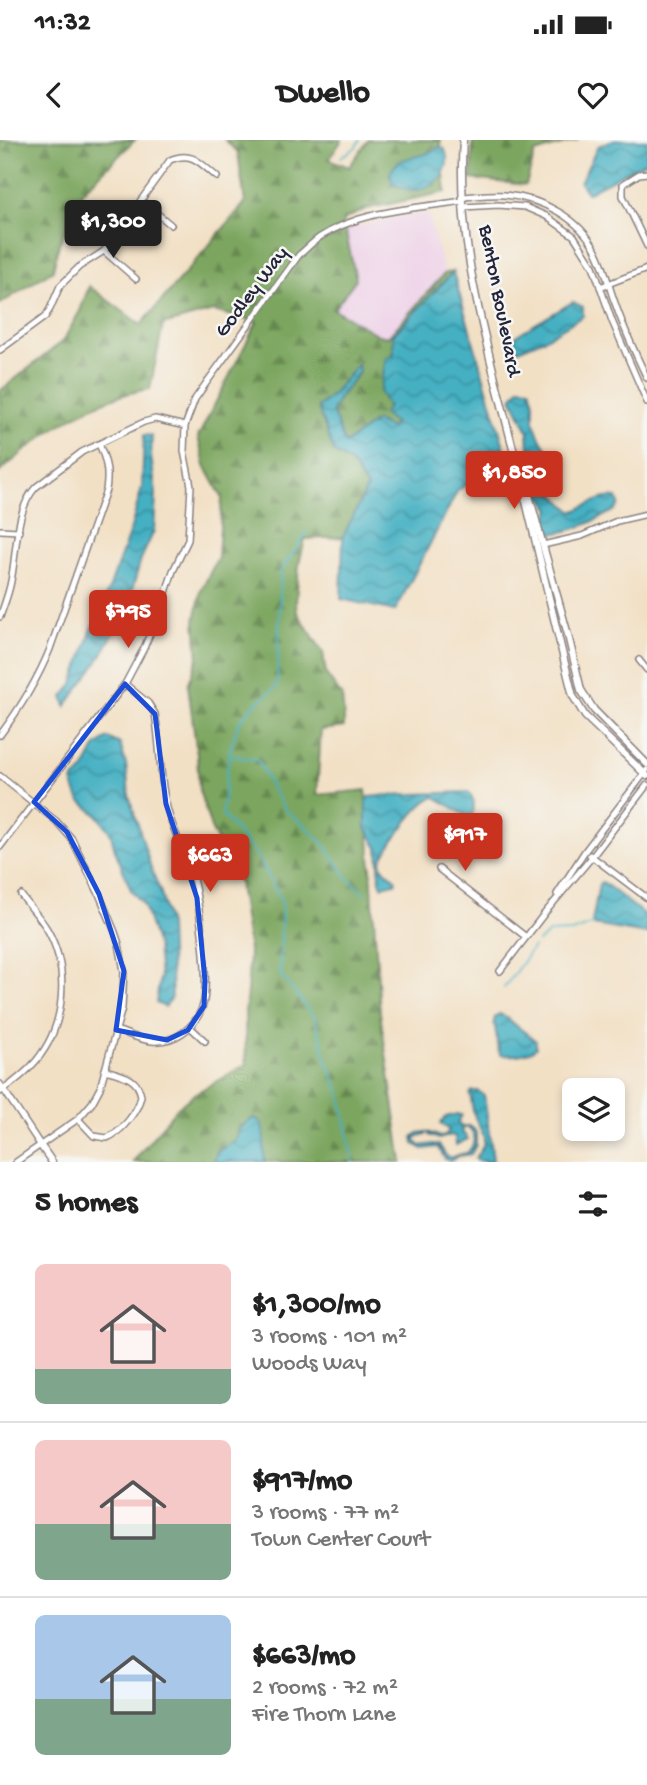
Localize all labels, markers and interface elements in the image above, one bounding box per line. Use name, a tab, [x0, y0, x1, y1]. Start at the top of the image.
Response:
text: 11:32	[35, 9, 90, 40]
icon: back	[35, 76, 73, 114]
text: Dwello	[277, 76, 370, 114]
icon: heart	[574, 76, 612, 114]
pin: $1,300	[56, 200, 170, 260]
text: $1,300	[81, 209, 145, 236]
street label: Benton Boulevard	[471, 222, 525, 380]
street label: Godley Way	[211, 243, 295, 343]
pin: $1,850	[457, 452, 571, 511]
text: $1,850	[482, 460, 546, 487]
pin: $795	[87, 590, 169, 650]
text: $795	[105, 599, 151, 626]
pin: $917	[424, 814, 506, 873]
text: $917	[443, 822, 487, 849]
pin: $663	[169, 834, 251, 894]
text: $663	[187, 843, 233, 870]
map controls	[562, 1078, 625, 1141]
button: layers	[562, 1078, 625, 1141]
icon: filters	[574, 1185, 612, 1223]
text: 5 homes	[35, 1187, 137, 1222]
text: $1,300/mo	[252, 1289, 381, 1324]
icon: home	[91, 1292, 175, 1376]
text: 3 rooms · 101 m²	[252, 1324, 407, 1351]
text: Woods Way	[252, 1351, 366, 1378]
text: $917/mo	[252, 1465, 352, 1500]
icon: home	[91, 1468, 175, 1552]
text: 3 rooms · 77 m²	[252, 1500, 399, 1527]
text: Town Center Court	[252, 1527, 430, 1554]
text: $663/mo	[252, 1640, 356, 1675]
icon: home	[91, 1643, 175, 1727]
text: 2 rooms · 72 m²	[252, 1675, 398, 1702]
text: Fire Thorn Lane	[252, 1702, 396, 1729]

